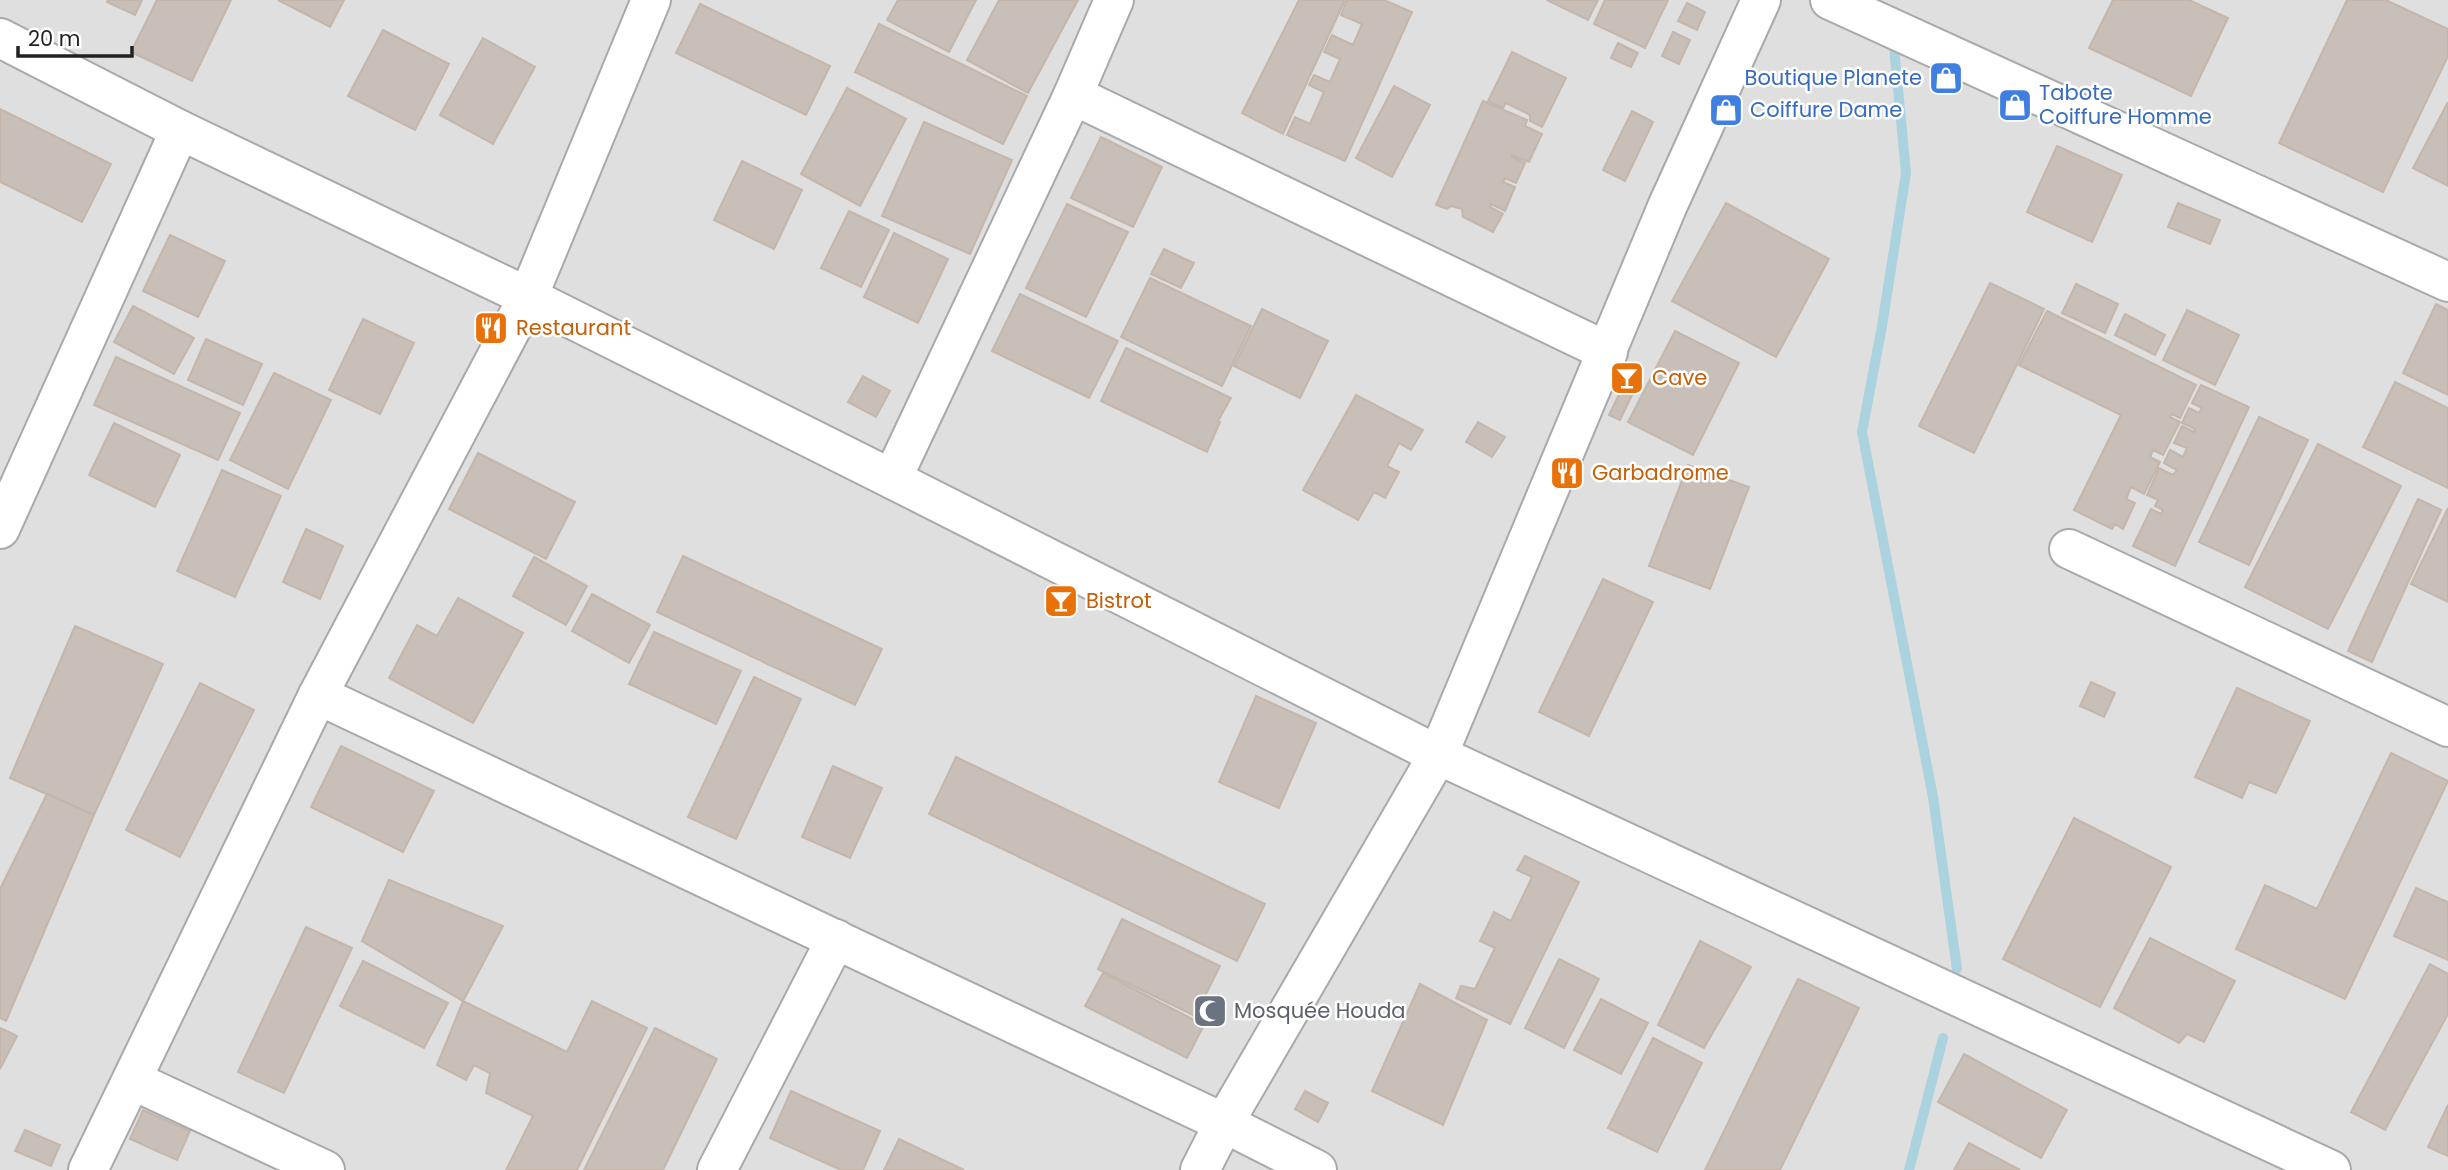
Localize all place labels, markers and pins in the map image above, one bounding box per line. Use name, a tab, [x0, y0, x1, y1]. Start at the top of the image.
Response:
shop icon: Boutique Planete	[1927, 59, 1965, 97]
place label: Boutique Planete	[1745, 63, 1922, 92]
place label: Tabote Coiffure Homme	[2039, 78, 2212, 131]
shop icon: Tabote Coiffure Homme	[1996, 86, 2034, 124]
shop icon: Coiffure Dame	[1707, 91, 1745, 129]
place label: Coiffure Dame	[1750, 95, 1902, 124]
restaurant icon: Restaurant	[472, 309, 510, 347]
place label: Restaurant	[516, 313, 631, 342]
bar icon: Cave	[1608, 359, 1646, 397]
place label: Cave	[1652, 363, 1707, 392]
restaurant icon: Garbadrome	[1548, 454, 1586, 492]
place label: Garbadrome	[1592, 458, 1729, 487]
bar icon: Bistrot	[1042, 582, 1080, 620]
place label: Bistrot	[1086, 586, 1152, 615]
mosque icon: Mosquée Houda	[1191, 992, 1229, 1030]
place label: Mosquée Houda	[1234, 996, 1406, 1025]

